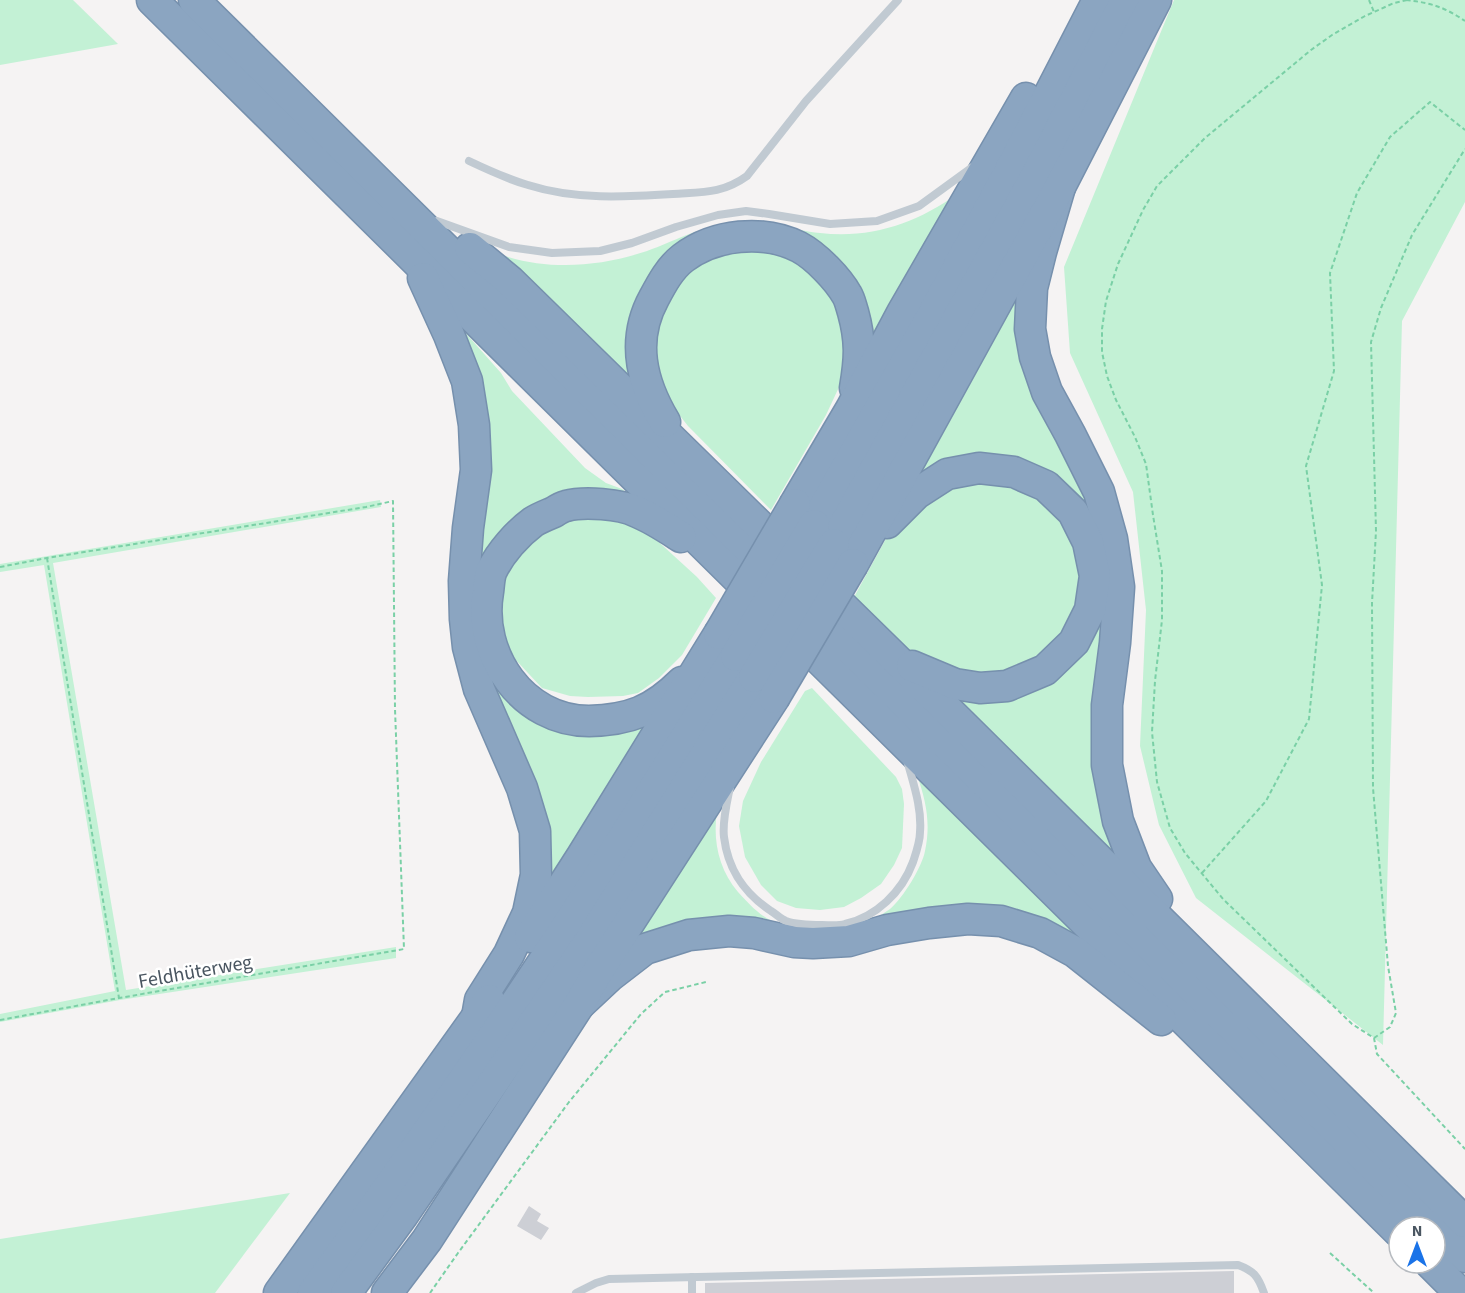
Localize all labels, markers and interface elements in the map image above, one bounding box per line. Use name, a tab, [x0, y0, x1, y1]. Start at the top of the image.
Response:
street label: Feldhüterweg	[136, 948, 254, 996]
north arrow	[1387, 1215, 1447, 1275]
text: N	[1412, 1220, 1422, 1242]

